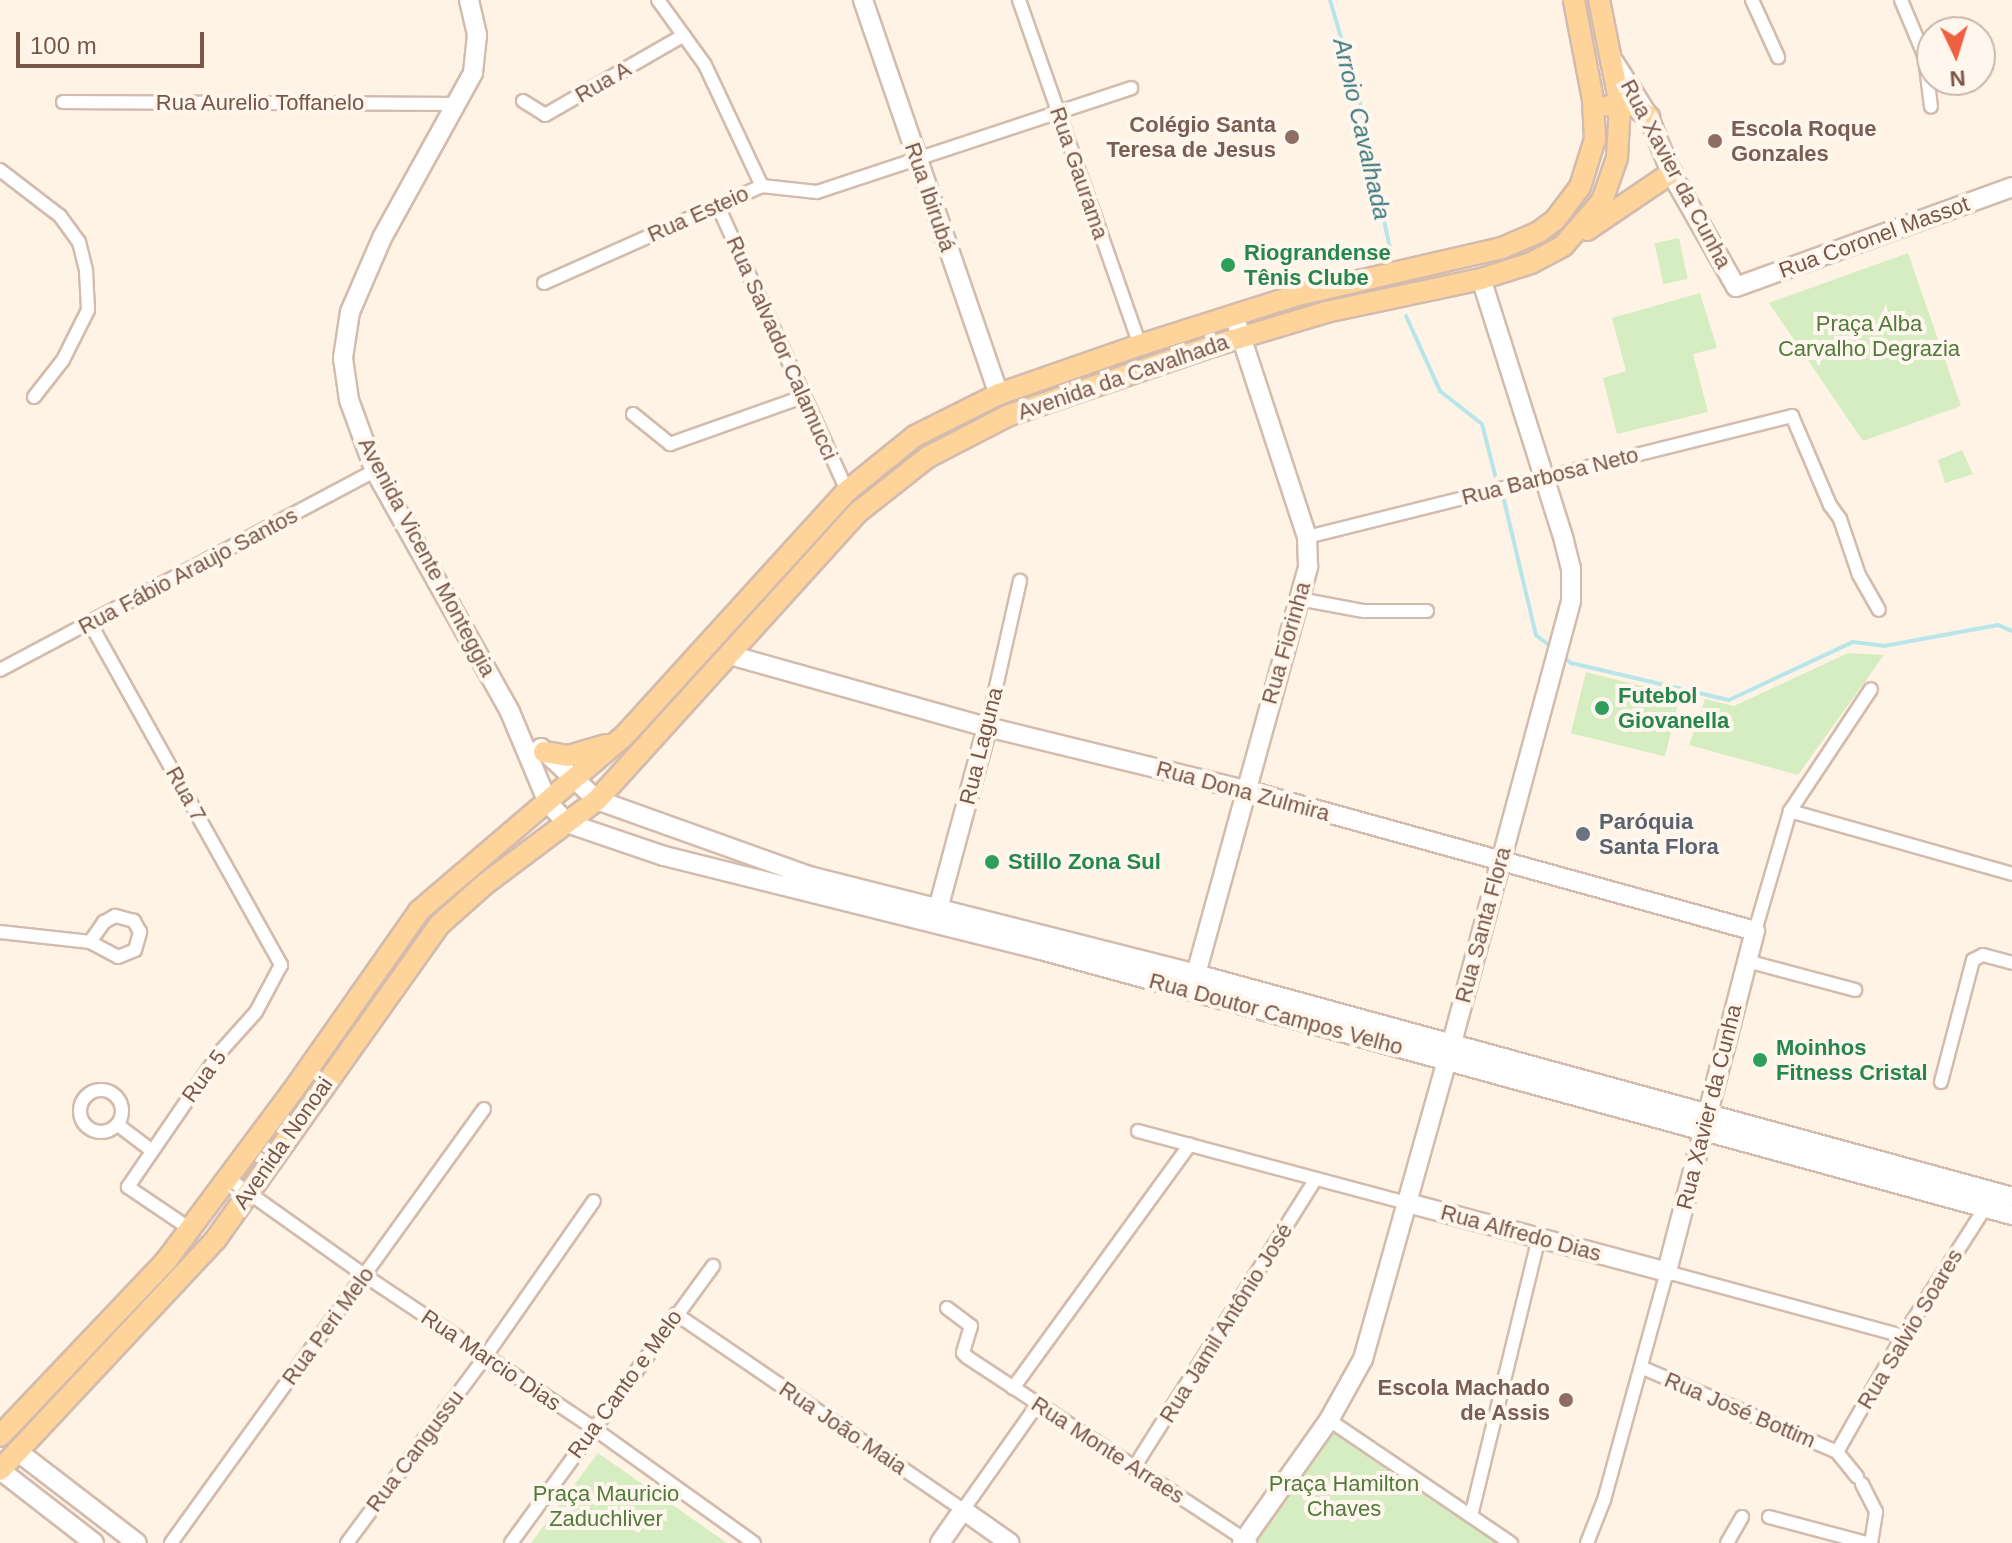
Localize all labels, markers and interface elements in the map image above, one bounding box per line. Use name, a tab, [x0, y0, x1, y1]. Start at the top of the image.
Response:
scale bar	[20, 16, 208, 66]
north arrow	[1916, 16, 1996, 96]
text: 100 m	[30, 32, 97, 59]
water label: Arroio Cavalhada	[1327, 35, 1397, 223]
street label: Rua A	[570, 55, 636, 109]
text: N	[1949, 65, 1966, 91]
street label: Rua Xavier da Cunha	[1615, 75, 1737, 273]
street label: Rua Aurelio Toffanelo	[155, 90, 365, 116]
street label: Rua Gaurama	[1044, 103, 1114, 243]
place label: Colégio Santa Teresa de Jesus	[1106, 111, 1276, 162]
place label: Escola Roque Gonzales	[1731, 115, 1876, 166]
marker: Colégio Santa Teresa de Jesus	[1283, 128, 1301, 146]
marker: Escola Roque Gonzales	[1706, 132, 1724, 150]
street label: Rua Ibirubá	[899, 139, 961, 255]
street label: Rua Esteio	[643, 180, 753, 248]
street label: Rua Coronel Massot	[1775, 190, 1973, 284]
street label: Rua Salvador Calamucci	[721, 232, 843, 464]
place label: Riograndense Tênis Clube	[1244, 239, 1391, 290]
marker: Riograndense Tênis Clube	[1219, 256, 1237, 274]
park label: Praça Alba Carvalho Degrazia	[1778, 310, 1960, 362]
street label: Avenida da Cavalhada	[1014, 329, 1232, 425]
street label: Avenida Vicente Monteggia	[353, 433, 501, 681]
street label: Rua Barbosa Neto	[1459, 441, 1641, 511]
street label: Rua Fábio Araujo Santos	[73, 502, 303, 640]
street label: Rua Fiorinha	[1256, 579, 1316, 707]
place label: Futebol Giovanella	[1618, 682, 1729, 734]
street label: Rua Laguna	[954, 685, 1008, 807]
marker: Futebol Giovanella	[1593, 699, 1611, 717]
street label: Rua Dona Zulmira	[1153, 755, 1333, 827]
street label: Rua 7	[160, 762, 212, 826]
place label: Paróquia Santa Flora	[1599, 808, 1719, 860]
marker: Paróquia Santa Flora	[1574, 825, 1592, 843]
street label: Rua Santa Flora	[1450, 844, 1516, 1006]
place label: Stillo Zona Sul	[1008, 849, 1161, 875]
marker: Stillo Zona Sul	[983, 853, 1001, 871]
street label: Rua Doutor Campos Velho	[1146, 967, 1406, 1061]
street label: Rua Xavier da Cunha	[1671, 1002, 1747, 1212]
place label: Moinhos Fitness Cristal	[1776, 1034, 1928, 1086]
street label: Rua 5	[176, 1044, 232, 1108]
marker: Moinhos Fitness Cristal	[1751, 1051, 1769, 1069]
street label: Avenida Nonoai	[228, 1072, 338, 1214]
street label: Rua Alfredo Dias	[1437, 1199, 1605, 1267]
street label: Rua Jamil Antônio José	[1154, 1218, 1298, 1428]
street label: Rua Salvio Soares	[1852, 1244, 1968, 1414]
street label: Rua Peri Melo	[276, 1262, 380, 1390]
street label: Rua Marcio Dias	[416, 1304, 566, 1416]
street label: Rua Canto e Melo	[562, 1305, 688, 1463]
street label: Rua José Bottim	[1661, 1366, 1819, 1454]
place label: Escola Machado de Assis	[1378, 1374, 1550, 1426]
street label: Rua João Maia	[774, 1376, 912, 1480]
street label: Rua Cangussu	[361, 1385, 469, 1517]
street label: Rua Monte Arraes	[1026, 1390, 1190, 1510]
marker: Escola Machado de Assis	[1557, 1391, 1575, 1409]
park label: Praça Hamilton Chaves	[1269, 1470, 1419, 1522]
park label: Praça Mauricio Zaduchliver	[533, 1480, 679, 1532]

